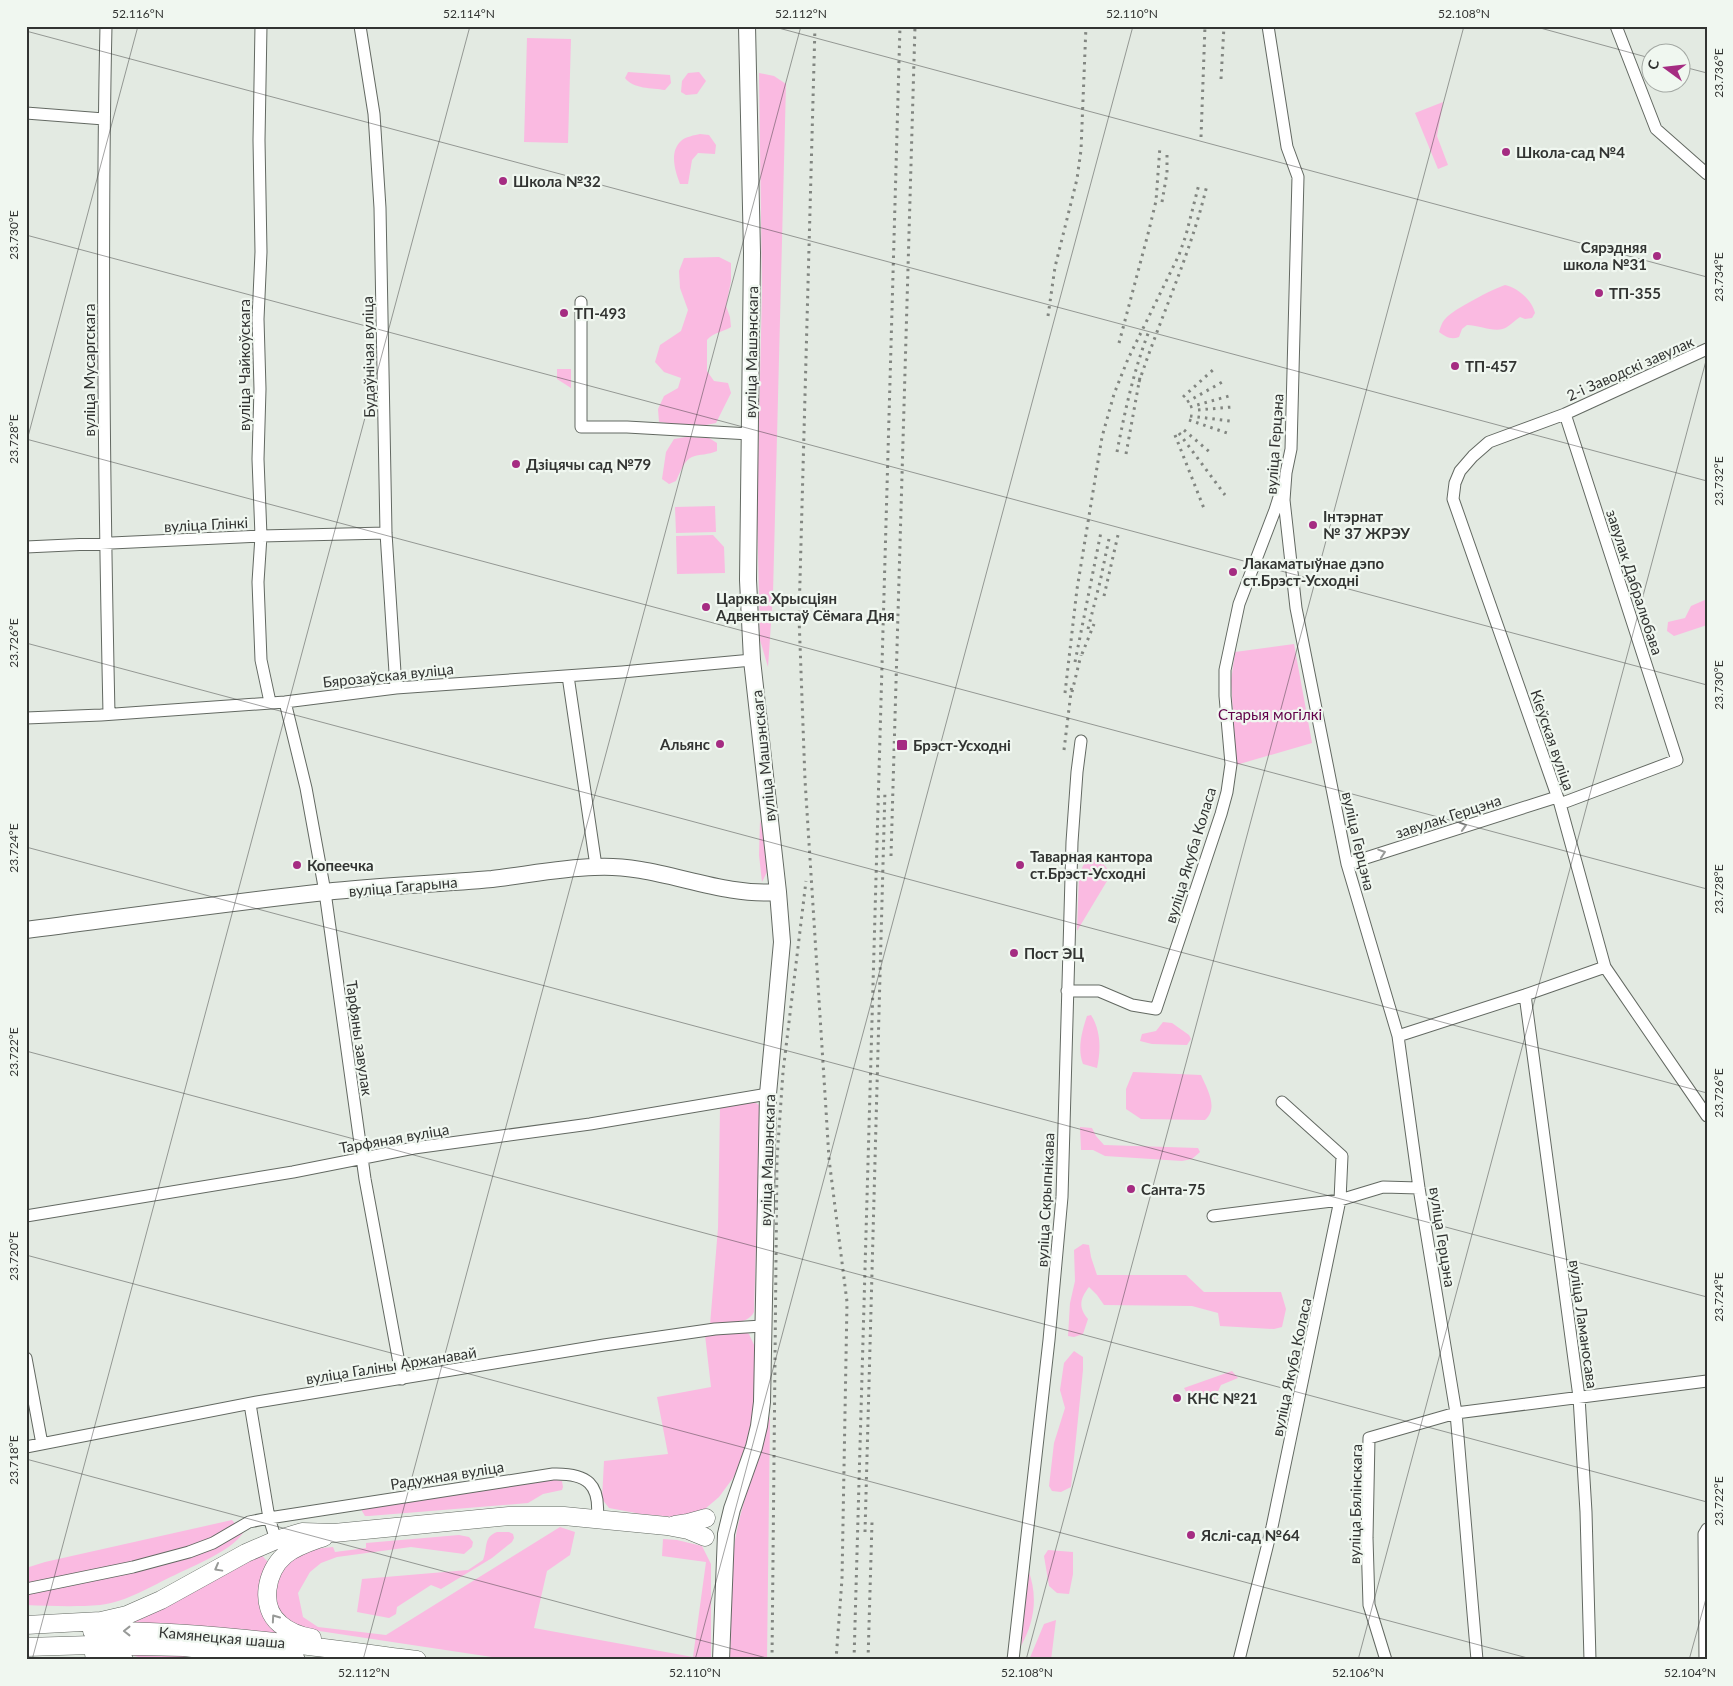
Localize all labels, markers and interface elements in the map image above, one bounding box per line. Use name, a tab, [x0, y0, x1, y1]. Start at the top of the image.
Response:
text: 52.116°N	[112, 6, 164, 21]
text: 52.114°N	[443, 6, 495, 21]
text: 52.112°N	[775, 6, 827, 21]
text: 52.110°N	[1106, 6, 1158, 21]
text: 52.108°N	[1438, 6, 1490, 21]
north arrow	[1640, 42, 1690, 92]
text: 23.736°E	[1711, 48, 1726, 98]
text: С	[1644, 57, 1663, 71]
place label: Школа-сад №4	[1516, 143, 1625, 161]
marker: Школа-сад №4	[1500, 146, 1512, 158]
place label: Школа №32	[513, 172, 601, 190]
marker: Школа №32	[497, 175, 509, 187]
text: 23.730°E	[6, 210, 21, 260]
place label: Сярэдняя школа №31	[1563, 238, 1647, 273]
marker: Сярэдняя школа №31	[1651, 250, 1663, 262]
text: 23.734°E	[1711, 252, 1726, 302]
place label: ТП-355	[1609, 284, 1661, 302]
street label: вуліца Машэнскага	[741, 286, 761, 418]
marker: ТП-355	[1593, 287, 1605, 299]
street label: Будаўнічая вуліца	[358, 296, 378, 418]
street label: вуліца Чайкоўскага	[235, 299, 253, 431]
street label: вуліца Мусаргскага	[80, 303, 98, 437]
place label: ТП-493	[574, 304, 626, 322]
marker: ТП-493	[558, 307, 570, 319]
street label: 2-і Заводскі завулак	[1564, 332, 1697, 404]
place label: ТП-457	[1465, 357, 1517, 375]
marker: ТП-457	[1449, 360, 1461, 372]
street label: вуліца Герцэна	[1261, 393, 1287, 495]
text: 23.728°E	[6, 414, 21, 464]
place label: Дзіцячы сад №79	[526, 455, 651, 473]
text: 23.732°E	[1711, 456, 1726, 506]
marker: Дзіцячы сад №79	[510, 458, 522, 470]
place label: Інтэрнат № 37 ЖРЭУ	[1323, 507, 1410, 542]
street label: завулак Дабралюбава	[1603, 507, 1667, 657]
street label: вуліца Глінкі	[163, 513, 249, 535]
marker: Інтэрнат № 37 ЖРЭУ	[1307, 519, 1319, 531]
place label: Лакаматыўнае дэпо ст.Брэст-Усходні	[1242, 554, 1384, 589]
marker: Лакаматыўнае дэпо ст.Брэст-Усходні	[1227, 566, 1239, 578]
place label: Царква Хрысціян Адвентыстаў Сёмага Дня	[715, 589, 895, 624]
marker: Царква Хрысціян Адвентыстаў Сёмага Дня	[700, 601, 712, 613]
text: 23.726°E	[6, 618, 21, 668]
street label: Бярозаўская вуліца	[322, 659, 454, 691]
text: 23.730°E	[1711, 660, 1726, 710]
street label: Кіеўская вуліца	[1527, 687, 1579, 793]
street label: вуліца Машэнскага	[747, 689, 779, 823]
park label: Старыя могілкі	[1218, 705, 1322, 723]
place label: Альянс	[659, 735, 710, 753]
place label: Брэст-Усходні	[913, 736, 1011, 754]
marker: Альянс	[714, 738, 726, 750]
marker: Брэст-Усходні	[895, 738, 909, 752]
street label: вуліца Якуба Коласа	[1161, 785, 1219, 925]
street label: вуліца Герцэна	[1339, 790, 1379, 892]
street label: завулак Герцэна	[1393, 790, 1503, 842]
one-way arrow	[1459, 822, 1467, 832]
text: 23.724°E	[6, 823, 21, 873]
place label: Таварная кантора ст.Брэст-Усходні	[1030, 847, 1153, 882]
one-way arrow	[1377, 848, 1386, 858]
place label: Копеечка	[307, 856, 374, 874]
marker: Копеечка	[291, 859, 303, 871]
marker: Таварная кантора ст.Брэст-Усходні	[1014, 859, 1026, 871]
text: 23.728°E	[1711, 864, 1726, 914]
street label: вуліца Гагарына	[348, 872, 458, 900]
place label: Пост ЭЦ	[1024, 944, 1084, 962]
marker: Пост ЭЦ	[1008, 947, 1020, 959]
street label: Тарфяны завулак	[343, 979, 377, 1097]
text: 23.722°E	[6, 1027, 21, 1077]
text: 23.726°E	[1711, 1068, 1726, 1118]
street label: вуліца Машэнскага	[756, 1094, 778, 1226]
street label: Тарфяная вуліца	[338, 1119, 450, 1157]
street label: вуліца Скрыпнікава	[1032, 1132, 1058, 1268]
place label: Санта-75	[1141, 1180, 1205, 1198]
marker: Санта-75	[1125, 1183, 1137, 1195]
street label: вуліца Герцэна	[1426, 1186, 1460, 1288]
text: 23.720°E	[6, 1231, 21, 1281]
street label: вуліца Ламаносава	[1566, 1259, 1602, 1389]
text: 23.724°E	[1711, 1272, 1726, 1322]
street label: вуліца Якуба Коласа	[1268, 1296, 1314, 1438]
street label: вуліца Галіны Аржанавай	[304, 1343, 478, 1387]
place label: КНС №21	[1187, 1389, 1258, 1407]
marker: КНС №21	[1171, 1392, 1183, 1404]
text: 23.718°E	[6, 1435, 21, 1485]
street label: вуліца Бялінскага	[1345, 1444, 1365, 1564]
street label: Радужная вуліца	[389, 1457, 505, 1493]
text: 23.722°E	[1711, 1476, 1726, 1526]
place label: Яслі-сад №64	[1200, 1526, 1300, 1544]
marker: Яслі-сад №64	[1185, 1529, 1197, 1541]
one-way arrow	[214, 1562, 223, 1572]
one-way arrow	[272, 1614, 282, 1623]
street label: Камянецкая шаша	[158, 1623, 286, 1651]
one-way arrow	[123, 1626, 131, 1636]
text: 52.112°N	[338, 1665, 390, 1680]
text: 52.110°N	[669, 1665, 721, 1680]
text: 52.108°N	[1001, 1665, 1053, 1680]
text: 52.106°N	[1332, 1665, 1384, 1680]
text: 52.104°N	[1664, 1665, 1716, 1680]

